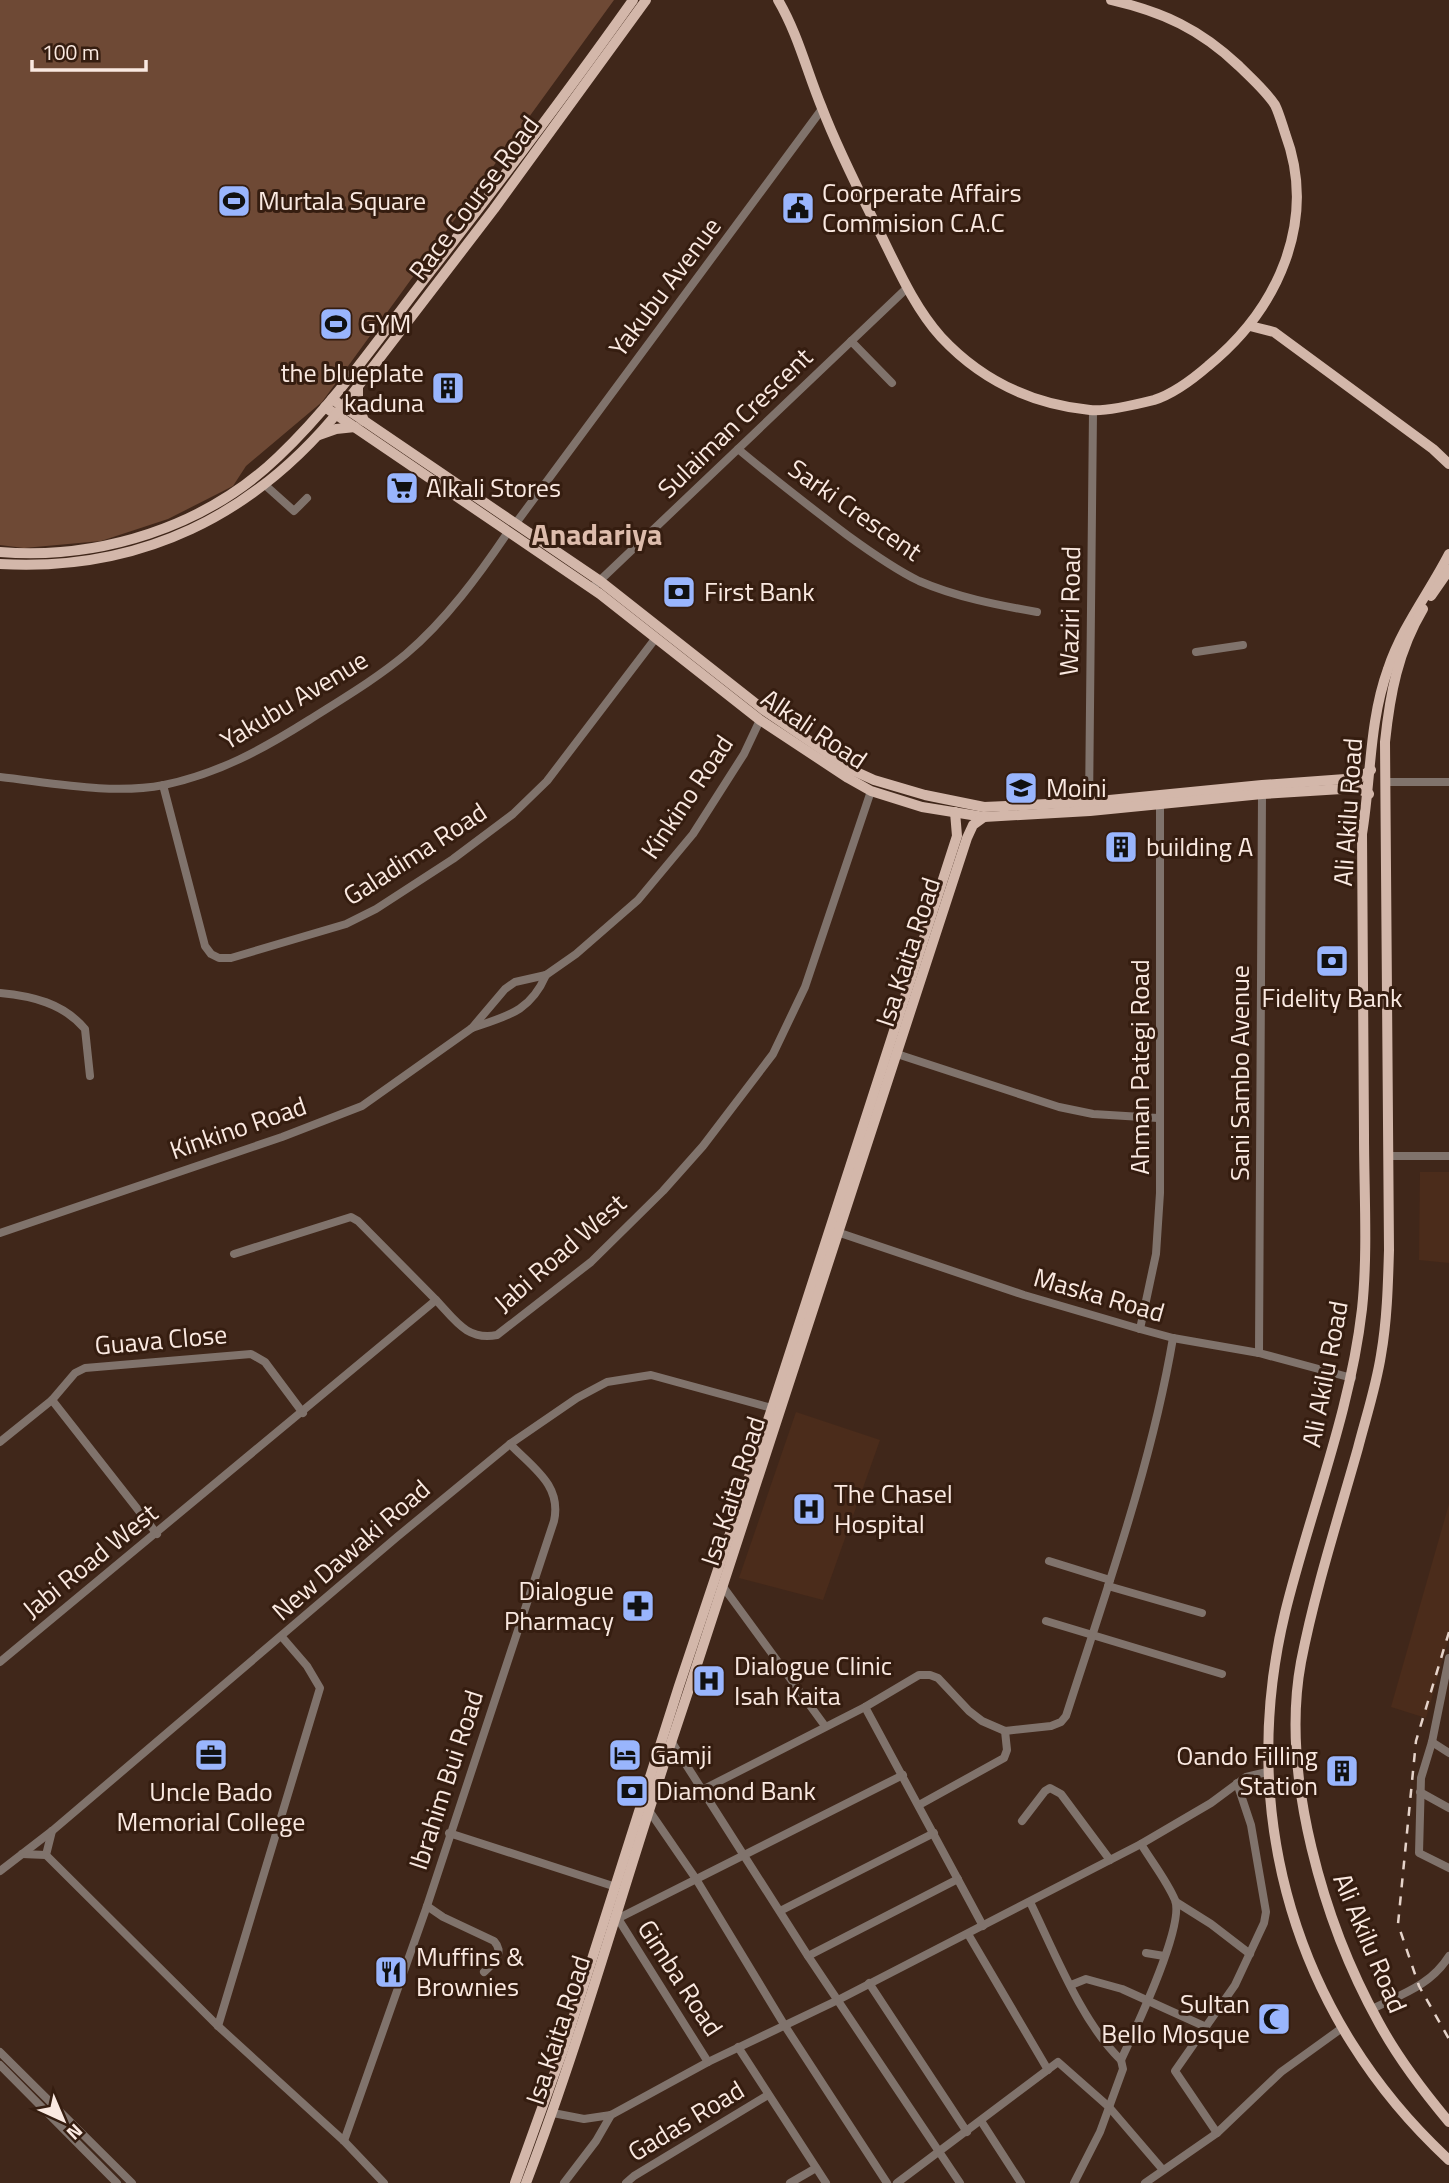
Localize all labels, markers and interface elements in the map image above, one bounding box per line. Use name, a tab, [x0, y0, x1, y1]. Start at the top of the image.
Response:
scale bar	[32, 28, 145, 72]
text: 100 m	[42, 36, 99, 68]
street label: Race Course Road	[399, 107, 548, 288]
place label: Coorperate Affairs Commision C.A.C	[822, 173, 1022, 242]
place label: Murtala Square	[258, 181, 426, 220]
sports icon: Murtala Square	[215, 182, 253, 220]
public building icon: Coorperate Affairs Commision C.A.C	[779, 189, 817, 227]
street label: Yakubu Avenue	[599, 209, 730, 365]
place label: GYM	[360, 304, 411, 343]
sports icon: GYM	[317, 305, 355, 343]
street label: Sulaiman Crescent	[648, 338, 821, 507]
place label: the blueplate kaduna	[280, 353, 424, 422]
building icon: the blueplate kaduna	[429, 369, 467, 407]
street label: Sarki Crescent	[780, 449, 930, 570]
place label: Alkali Stores	[426, 468, 561, 507]
supermarket icon: Alkali Stores	[383, 469, 421, 507]
district label: Anadariya	[532, 511, 662, 557]
street label: Waziri Road	[1049, 546, 1090, 676]
place label: First Bank	[704, 572, 815, 611]
bank icon: First Bank	[660, 573, 698, 611]
street label: Yakubu Avenue	[213, 640, 375, 759]
street label: Alkali Road	[753, 679, 875, 778]
street label: Kinkino Road	[631, 727, 743, 867]
street label: Ali Akilu Road	[1323, 737, 1372, 887]
place label: Moini	[1046, 768, 1107, 807]
school or university icon: Moini	[1002, 769, 1040, 807]
street label: Galadima Road	[335, 792, 494, 915]
place label: building A	[1146, 827, 1253, 866]
building icon: building A	[1102, 828, 1140, 866]
street label: Isa Kaita Road	[865, 872, 950, 1032]
bank icon: Fidelity Bank	[1313, 942, 1351, 980]
street label: Ahman Pategi Road	[1120, 959, 1159, 1175]
street label: Sani Sambo Avenue	[1220, 965, 1259, 1181]
place label: Fidelity Bank	[1262, 978, 1402, 1017]
street label: Kinkino Road	[164, 1086, 311, 1169]
street label: Jabi Road West	[485, 1184, 635, 1321]
street label: Maska Road	[1029, 1257, 1169, 1332]
street label: Ali Akilu Road	[1291, 1297, 1358, 1450]
street label: Guava Close	[93, 1314, 229, 1365]
street label: Isa Kaita Road	[690, 1411, 775, 1571]
street label: New Dawaki Road	[263, 1470, 438, 1629]
place label: The Chasel Hospital	[834, 1474, 953, 1543]
hospital icon: The Chasel Hospital	[790, 1490, 828, 1528]
street label: Jabi Road West	[13, 1494, 166, 1628]
place label: Dialogue Pharmacy	[504, 1571, 614, 1640]
pharmacy icon: Dialogue Pharmacy	[619, 1587, 657, 1625]
place label: Dialogue Clinic Isah Kaita	[734, 1646, 892, 1715]
hospital icon: Dialogue Clinic Isah Kaita	[690, 1662, 728, 1700]
street label: Ibrahim Bui Road	[398, 1685, 493, 1875]
place label: Gamji	[650, 1735, 712, 1774]
office icon: Uncle Bado Memorial College	[192, 1736, 230, 1774]
hotel icon: Gamji	[606, 1736, 644, 1774]
place label: Oando Filling Station	[1176, 1736, 1318, 1805]
building icon: Oando Filling Station	[1323, 1752, 1361, 1790]
place label: Diamond Bank	[656, 1771, 816, 1810]
place label: Uncle Bado Memorial College	[117, 1772, 306, 1841]
bank icon: Diamond Bank	[613, 1772, 651, 1810]
street label: Ali Akilu Road	[1324, 1867, 1417, 2019]
street label: Gimba Road	[628, 1912, 733, 2044]
place label: Muffins & Brownies	[416, 1937, 524, 2006]
street label: Isa Kaita Road	[515, 1950, 600, 2110]
restaurant icon: Muffins & Brownies	[372, 1953, 410, 1991]
place label: Sultan Bello Mosque	[1101, 1984, 1250, 2053]
mosque icon: Sultan Bello Mosque	[1255, 2000, 1293, 2038]
street label: Gadas Road	[620, 2070, 751, 2171]
north arrow	[28, 2085, 98, 2155]
text: N	[60, 2118, 90, 2148]

